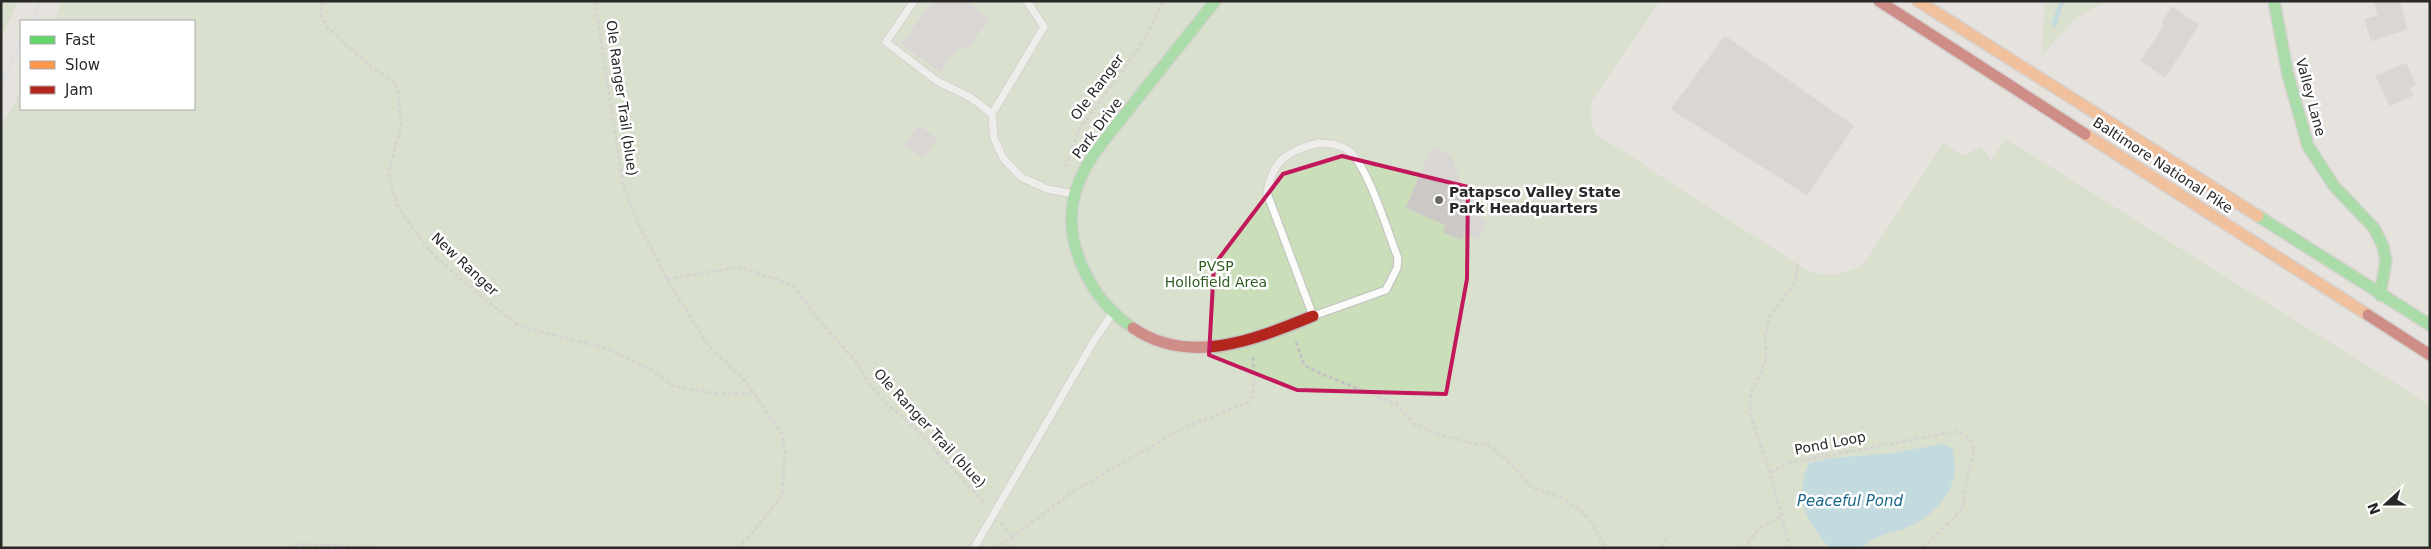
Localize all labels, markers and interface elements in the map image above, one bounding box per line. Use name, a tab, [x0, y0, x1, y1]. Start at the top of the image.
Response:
street label: Ole Ranger Trail (blue)	[603, 19, 641, 177]
legend	[20, 20, 195, 110]
text: Fast	[65, 31, 95, 49]
street label: Ole Ranger	[1067, 51, 1127, 123]
text: Slow	[65, 56, 100, 74]
street label: Valley Lane	[2293, 56, 2329, 138]
text: Jam	[64, 81, 93, 99]
street label: Park Drive	[1069, 94, 1125, 162]
street label: Baltimore National Pike	[2090, 114, 2236, 216]
place label: Patapsco Valley State Park Headquarters	[1449, 184, 1621, 216]
marker: Patapsco Valley State Park Headquarters	[1433, 194, 1445, 206]
street label: New Ranger	[428, 229, 502, 299]
park label: PVSP Hollofield Area	[1165, 258, 1267, 290]
street label: Ole Ranger Trail (blue)	[871, 365, 989, 491]
street label: Pond Loop	[1793, 428, 1867, 458]
north arrow	[2361, 479, 2411, 529]
water label: Peaceful Pond	[1797, 492, 1903, 510]
text: N	[2364, 500, 2383, 517]

